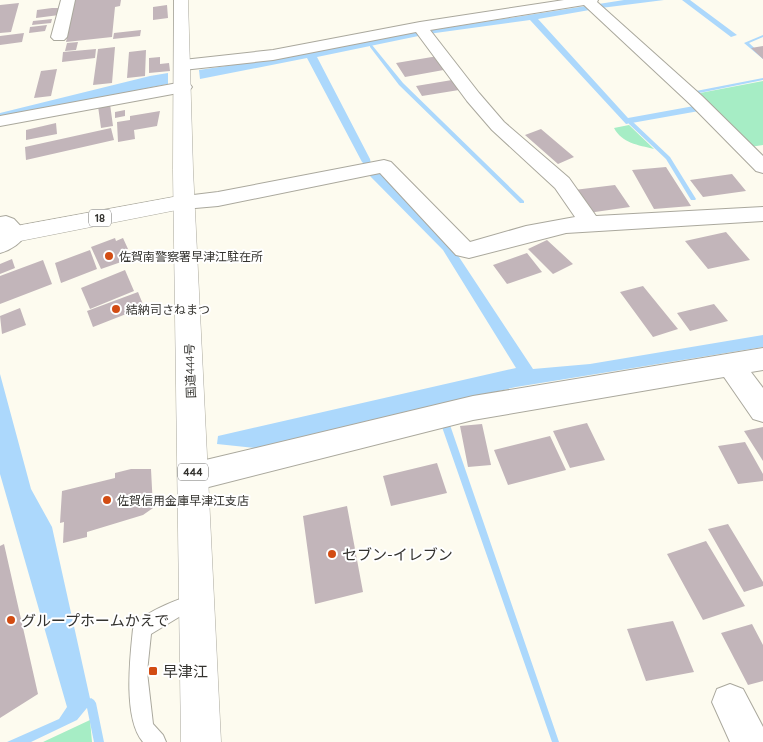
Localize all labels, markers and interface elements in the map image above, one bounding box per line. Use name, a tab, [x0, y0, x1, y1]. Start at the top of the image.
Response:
road number: 18	[89, 210, 111, 227]
place label: 佐賀南警察署早津江駐在所	[119, 249, 263, 264]
marker: 佐賀南警察署早津江駐在所	[103, 250, 115, 262]
place label: 結納司さねまつ	[126, 302, 210, 317]
marker: 結納司さねまつ	[110, 303, 122, 315]
street label: 国道444号	[182, 343, 198, 399]
road number: 444	[178, 464, 208, 481]
place label: 佐賀信用金庫早津江支店	[117, 493, 249, 508]
marker: 佐賀信用金庫早津江支店	[101, 494, 113, 506]
place label: セブン-イレブン	[342, 545, 453, 564]
marker: セブン-イレブン	[326, 548, 338, 560]
place label: グループホームかえで	[21, 611, 169, 630]
marker: グループホームかえで	[5, 614, 17, 626]
place label: 早津江	[163, 662, 208, 681]
marker: 早津江	[147, 665, 159, 677]

